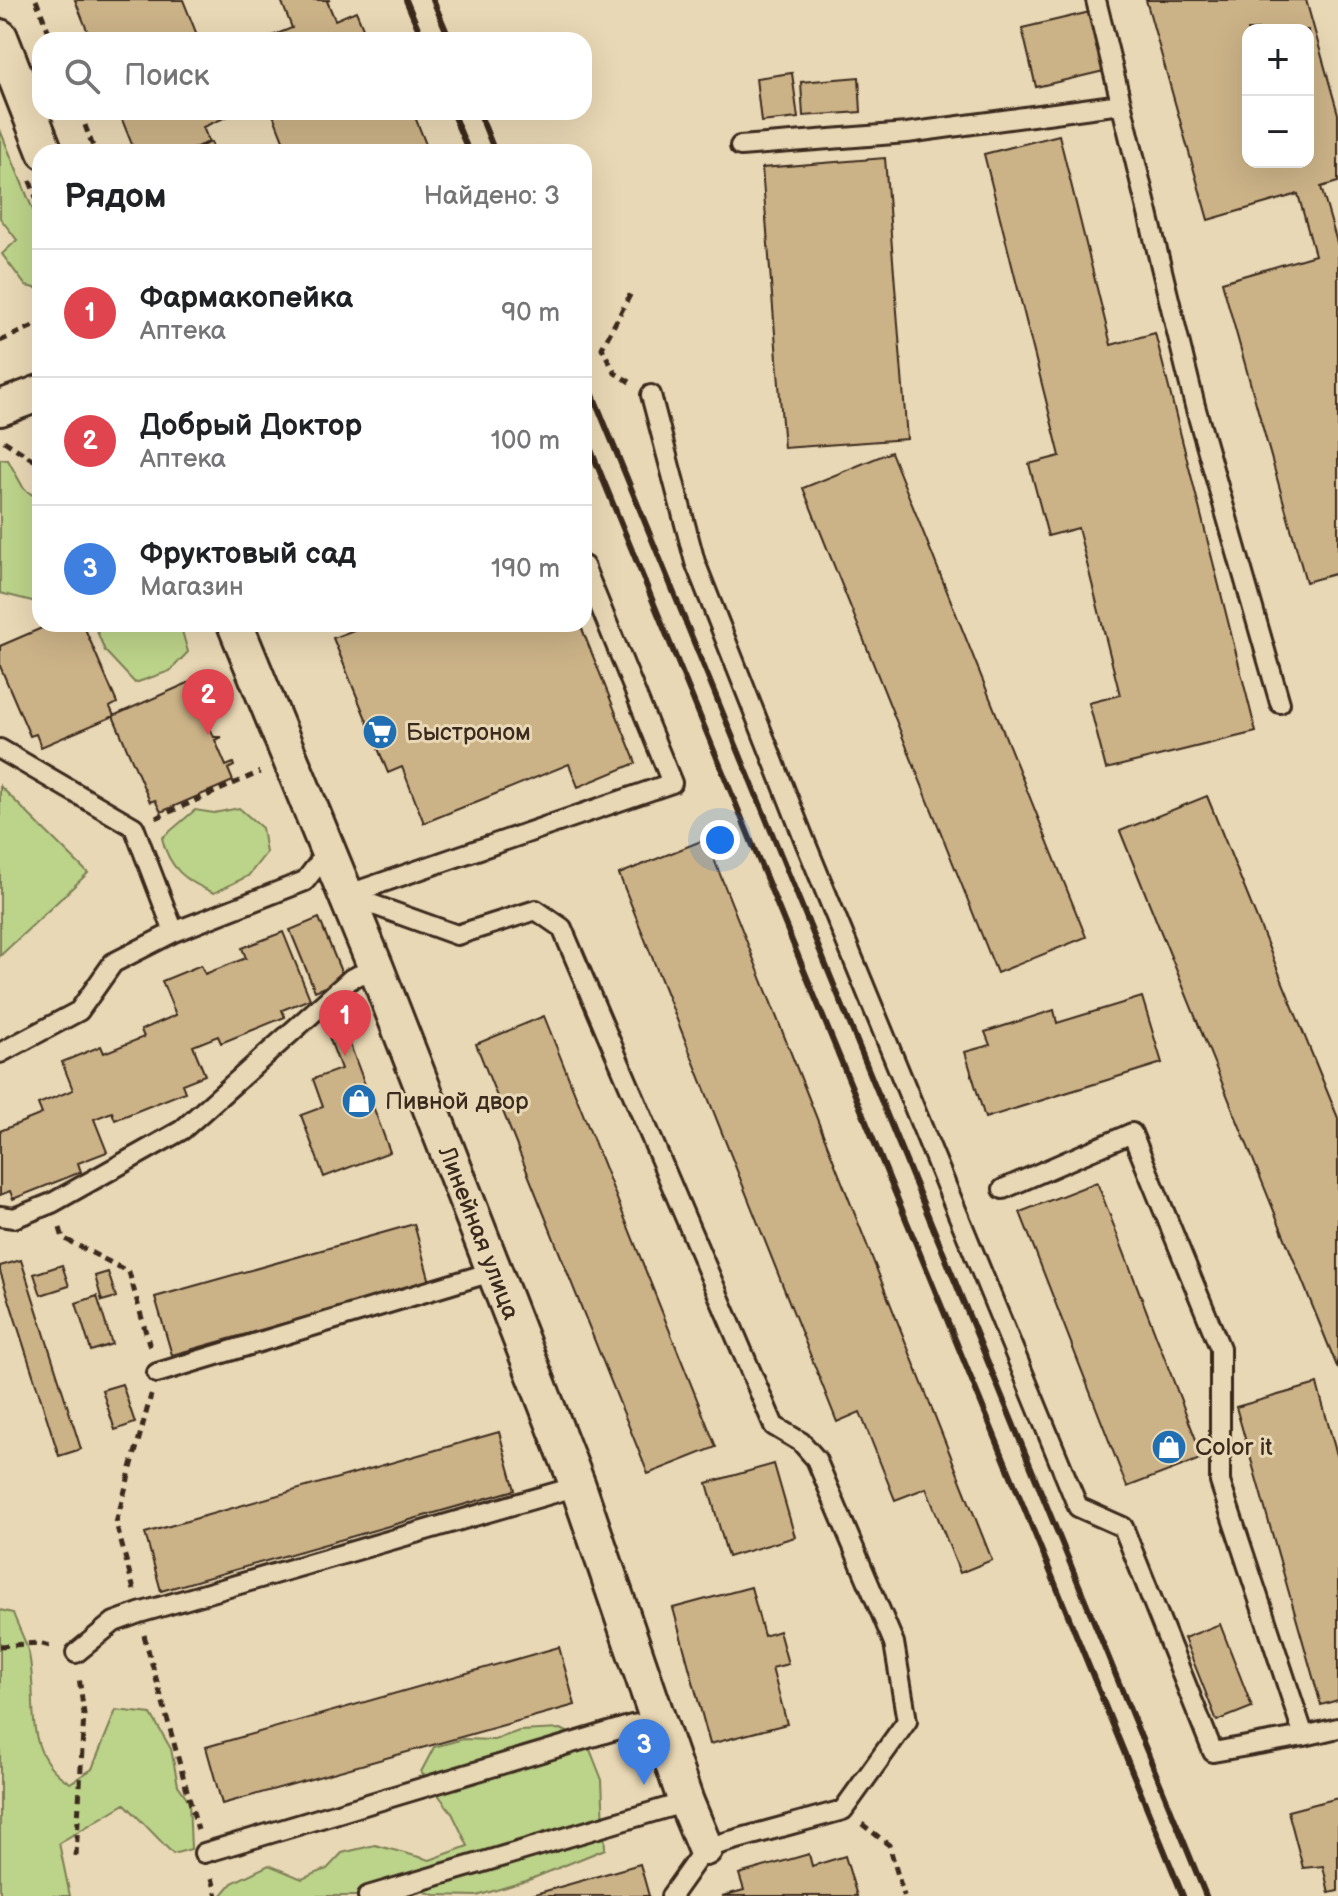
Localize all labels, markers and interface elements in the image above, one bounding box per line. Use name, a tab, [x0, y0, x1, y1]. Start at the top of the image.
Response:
map controls	[1242, 24, 1314, 168]
button: +	[1242, 24, 1314, 96]
search box	[32, 32, 592, 120]
icon: search	[60, 54, 104, 98]
text: Поиск	[124, 58, 210, 94]
button: −	[1242, 96, 1314, 168]
text: Рядом	[64, 176, 166, 217]
text: Найдено: 3	[424, 181, 560, 212]
text: Фармакопейка	[140, 280, 353, 316]
text: 1	[85, 298, 95, 329]
text: 90 m	[501, 298, 560, 329]
text: Аптека	[140, 316, 226, 347]
text: Добрый Доктор	[140, 408, 362, 444]
text: 2	[82, 426, 98, 457]
text: 100 m	[491, 426, 560, 457]
text: Аптека	[140, 444, 226, 475]
text: Фруктовый сад	[140, 536, 356, 572]
text: 3	[82, 554, 98, 585]
text: 190 m	[491, 554, 560, 585]
text: Магазин	[140, 572, 244, 603]
pin: 2	[182, 669, 234, 735]
supermarket icon: Быстроном	[361, 713, 399, 751]
place label: Быстроном	[406, 718, 531, 747]
your location	[700, 820, 740, 860]
pin: 1	[319, 990, 371, 1056]
shop icon: Пивной двор	[340, 1082, 378, 1120]
place label: Пивной двор	[385, 1087, 529, 1116]
street label: Линейная улица	[432, 1141, 526, 1324]
shop icon: Color it	[1150, 1428, 1188, 1466]
place label: Color it	[1195, 1433, 1273, 1462]
pin: 3	[618, 1719, 670, 1785]

